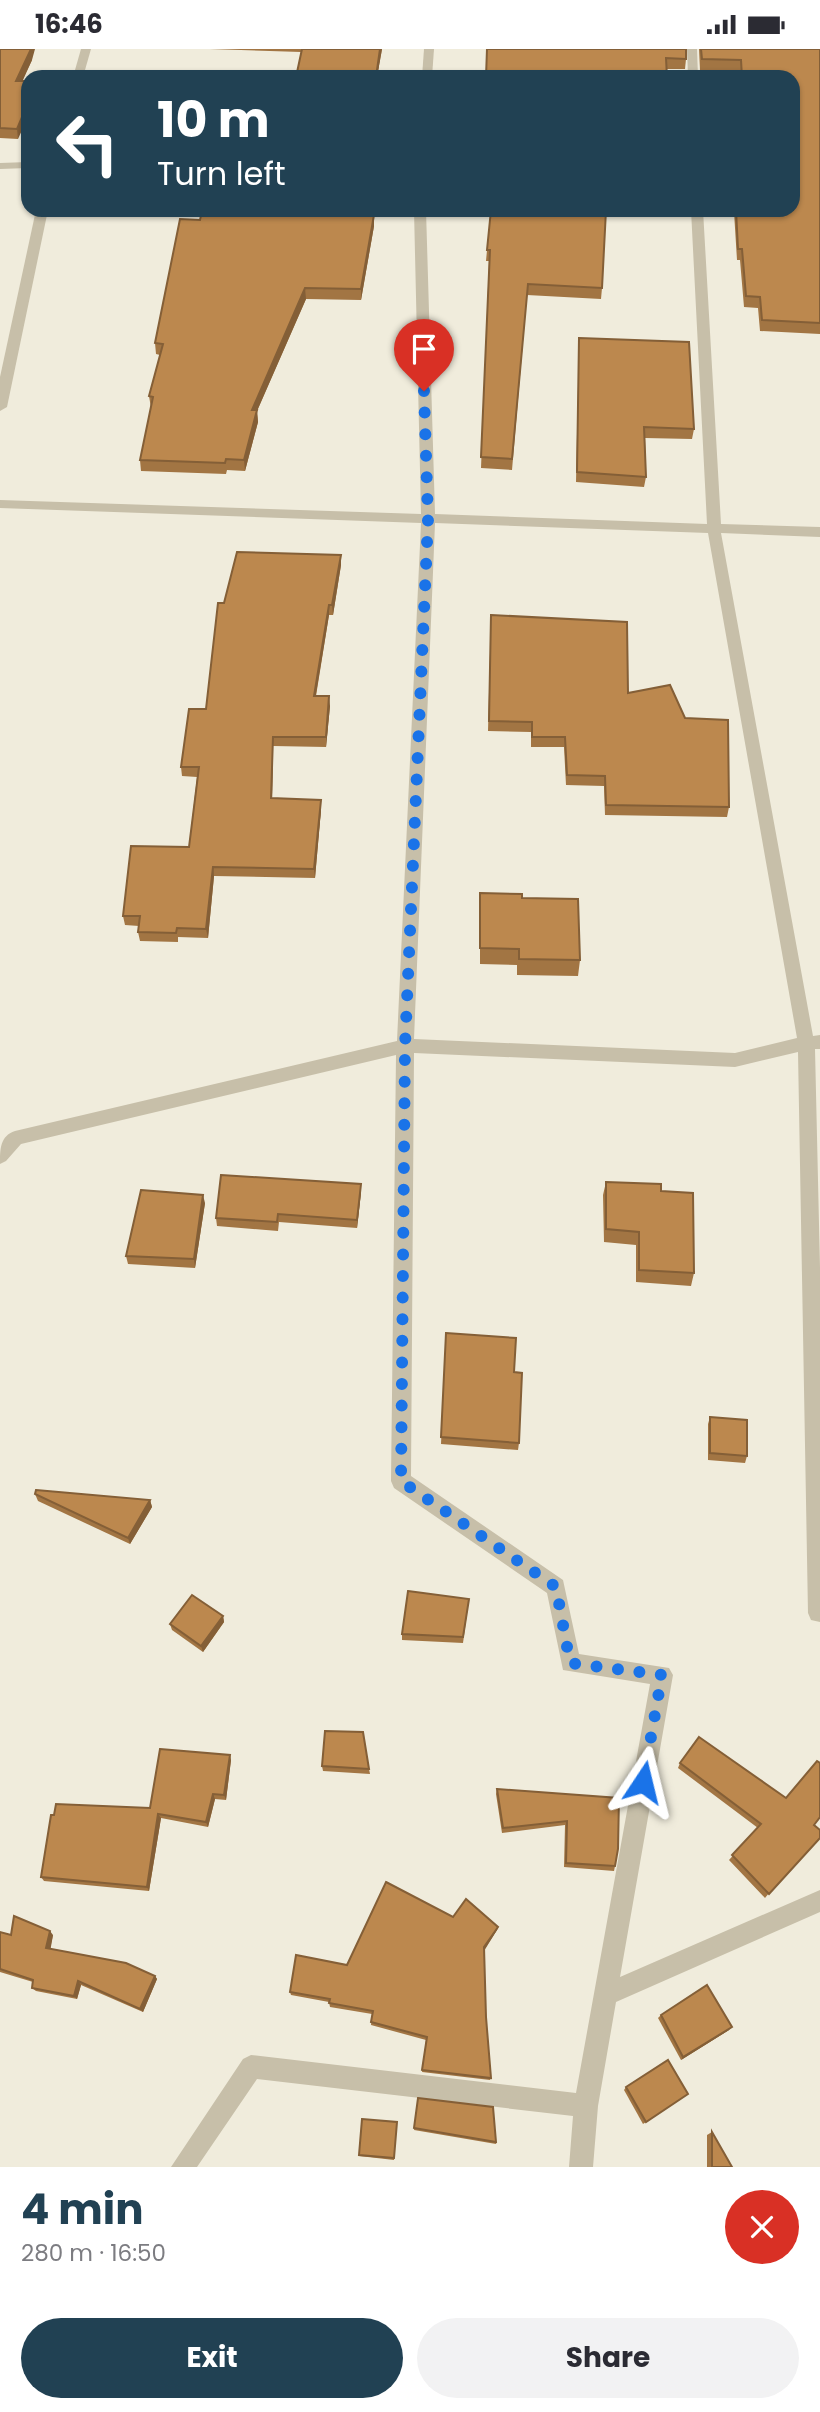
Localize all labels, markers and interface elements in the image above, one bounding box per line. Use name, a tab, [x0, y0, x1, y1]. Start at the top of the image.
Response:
text: 16:46	[35, 6, 103, 42]
text: 10 m	[157, 86, 270, 154]
icon: left	[42, 98, 133, 189]
text: Turn left	[157, 151, 286, 196]
pin	[394, 319, 454, 391]
icon: arrive	[405, 330, 443, 368]
position arrow	[606, 1745, 680, 1819]
text: 4 min	[21, 2180, 144, 2239]
button: close	[725, 2190, 799, 2264]
text: 280 m · 16:50	[21, 2237, 166, 2269]
button: Exit	[21, 2318, 403, 2398]
button: Share	[417, 2318, 799, 2398]

